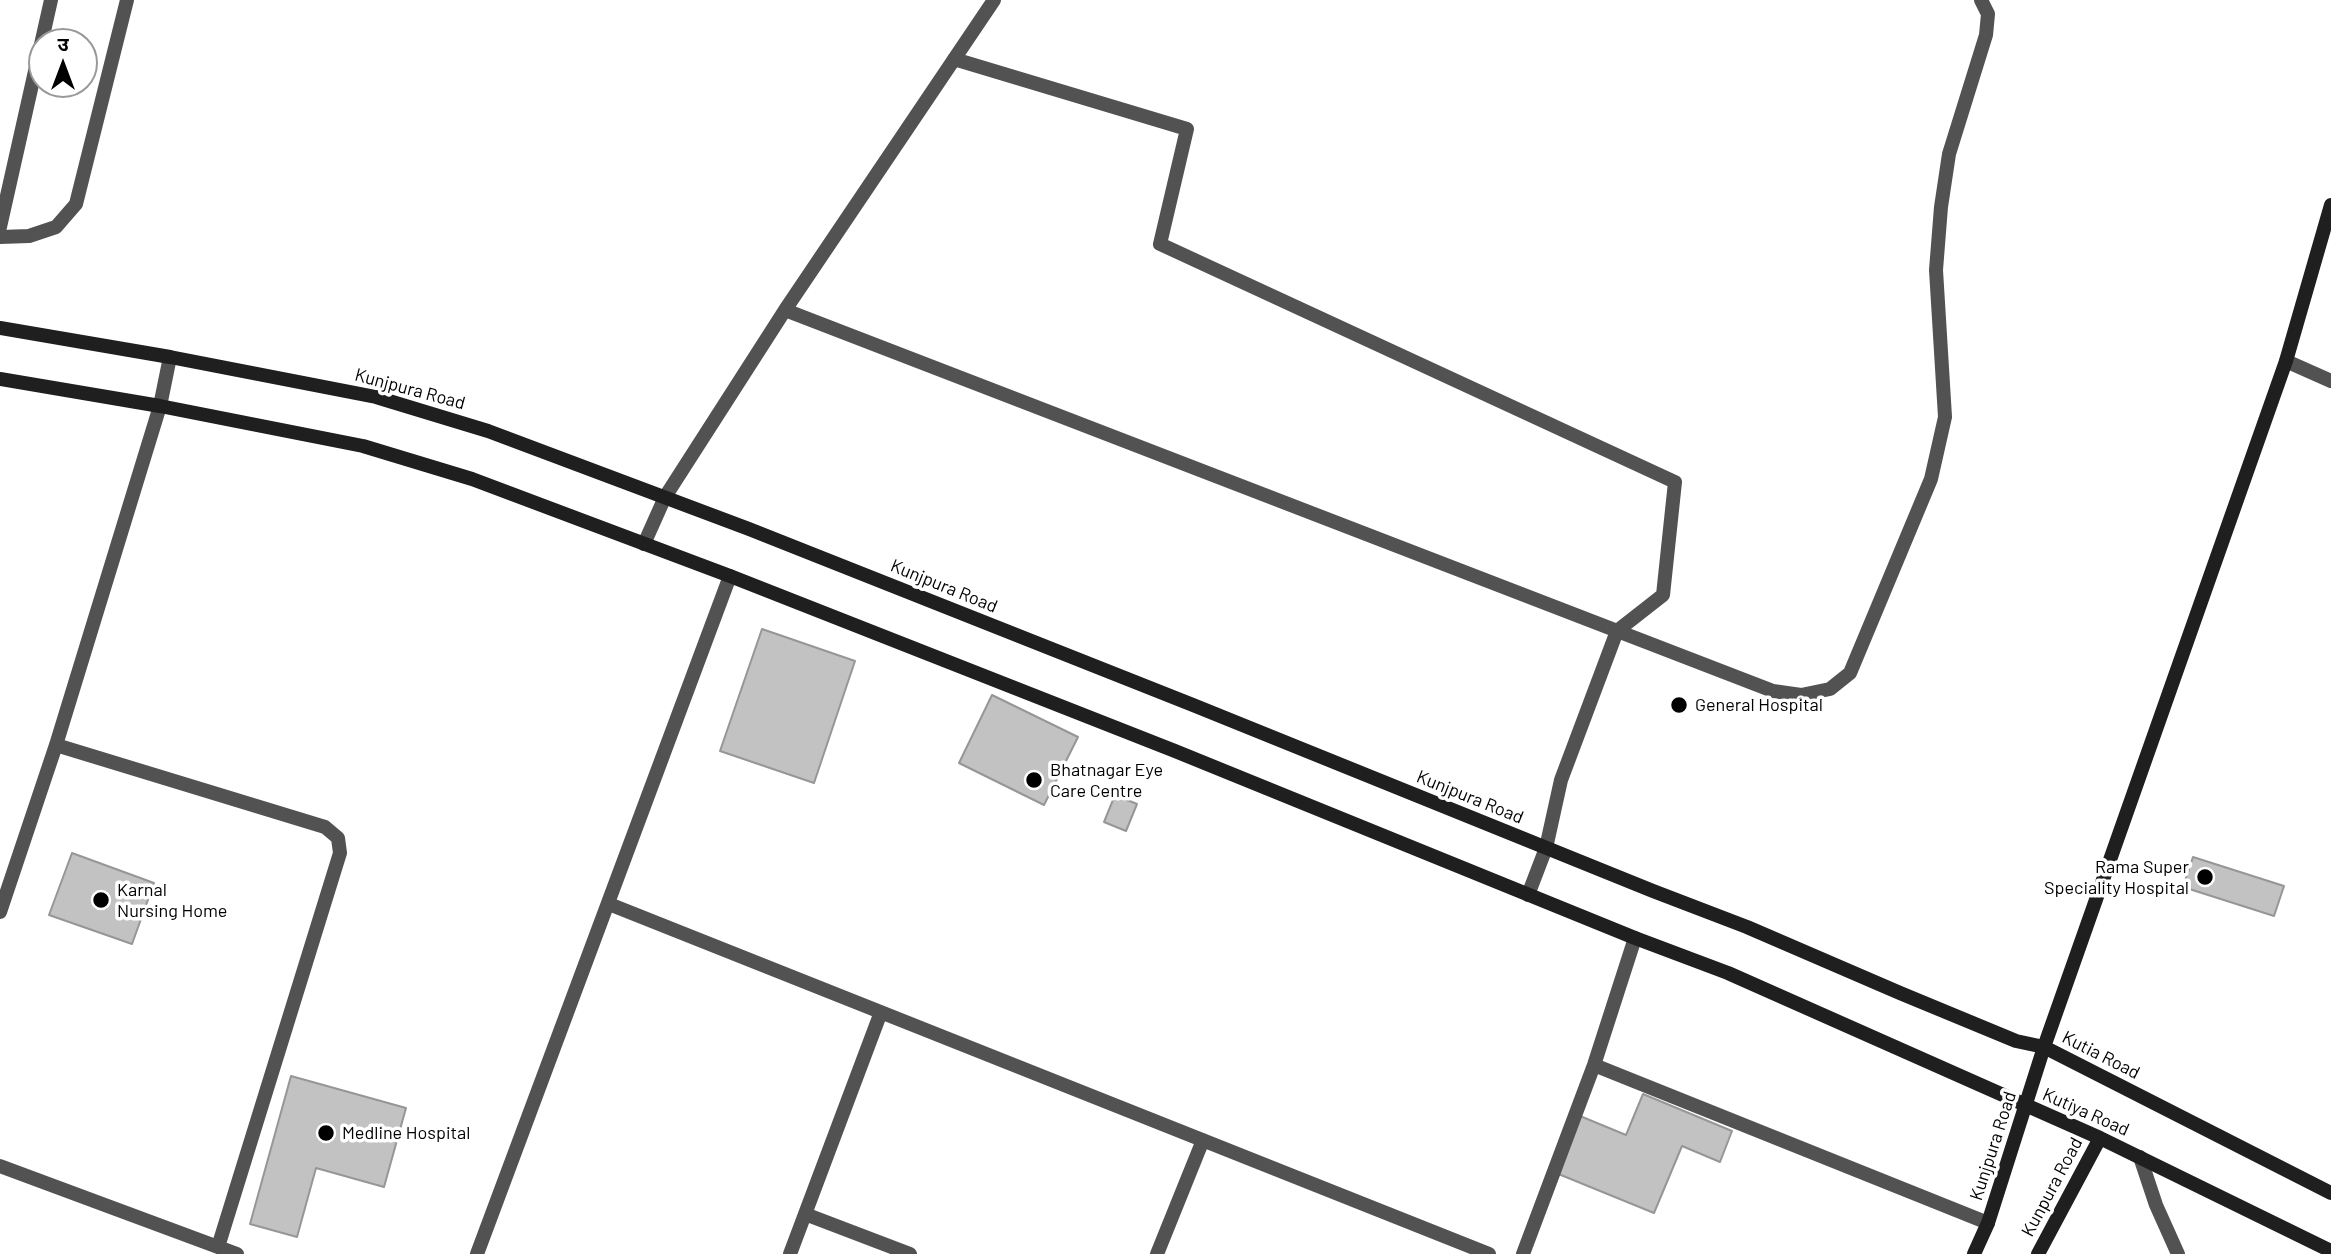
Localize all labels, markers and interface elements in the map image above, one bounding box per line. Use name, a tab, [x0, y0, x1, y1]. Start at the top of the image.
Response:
north arrow	[28, 28, 98, 98]
text: उ	[57, 32, 69, 55]
street label: Kunjpura Road	[352, 364, 468, 414]
street label: Kunjpura Road	[887, 555, 1001, 617]
place label: General Hospital	[1695, 694, 1823, 716]
marker: General Hospital	[1669, 695, 1689, 715]
place label: Bhatnagar Eye Care Centre	[1050, 759, 1163, 802]
street label: Kunjpura Road	[1413, 766, 1527, 828]
marker: Bhatnagar Eye Care Centre	[1024, 770, 1044, 790]
place label: Rama Super Speciality Hospital	[2044, 856, 2189, 898]
marker: Rama Super Speciality Hospital	[2195, 867, 2215, 887]
place label: Karnal Nursing Home	[117, 879, 227, 922]
marker: Karnal Nursing Home	[91, 890, 111, 910]
street label: Kutia Road	[2059, 1026, 2143, 1084]
street label: Kutiya Road	[2039, 1083, 2133, 1141]
street label: Kunjpura Road	[1965, 1089, 2021, 1203]
place label: Medline Hospital	[342, 1122, 470, 1144]
marker: Medline Hospital	[316, 1123, 336, 1143]
street label: Kunpura Road	[2017, 1134, 2087, 1240]

